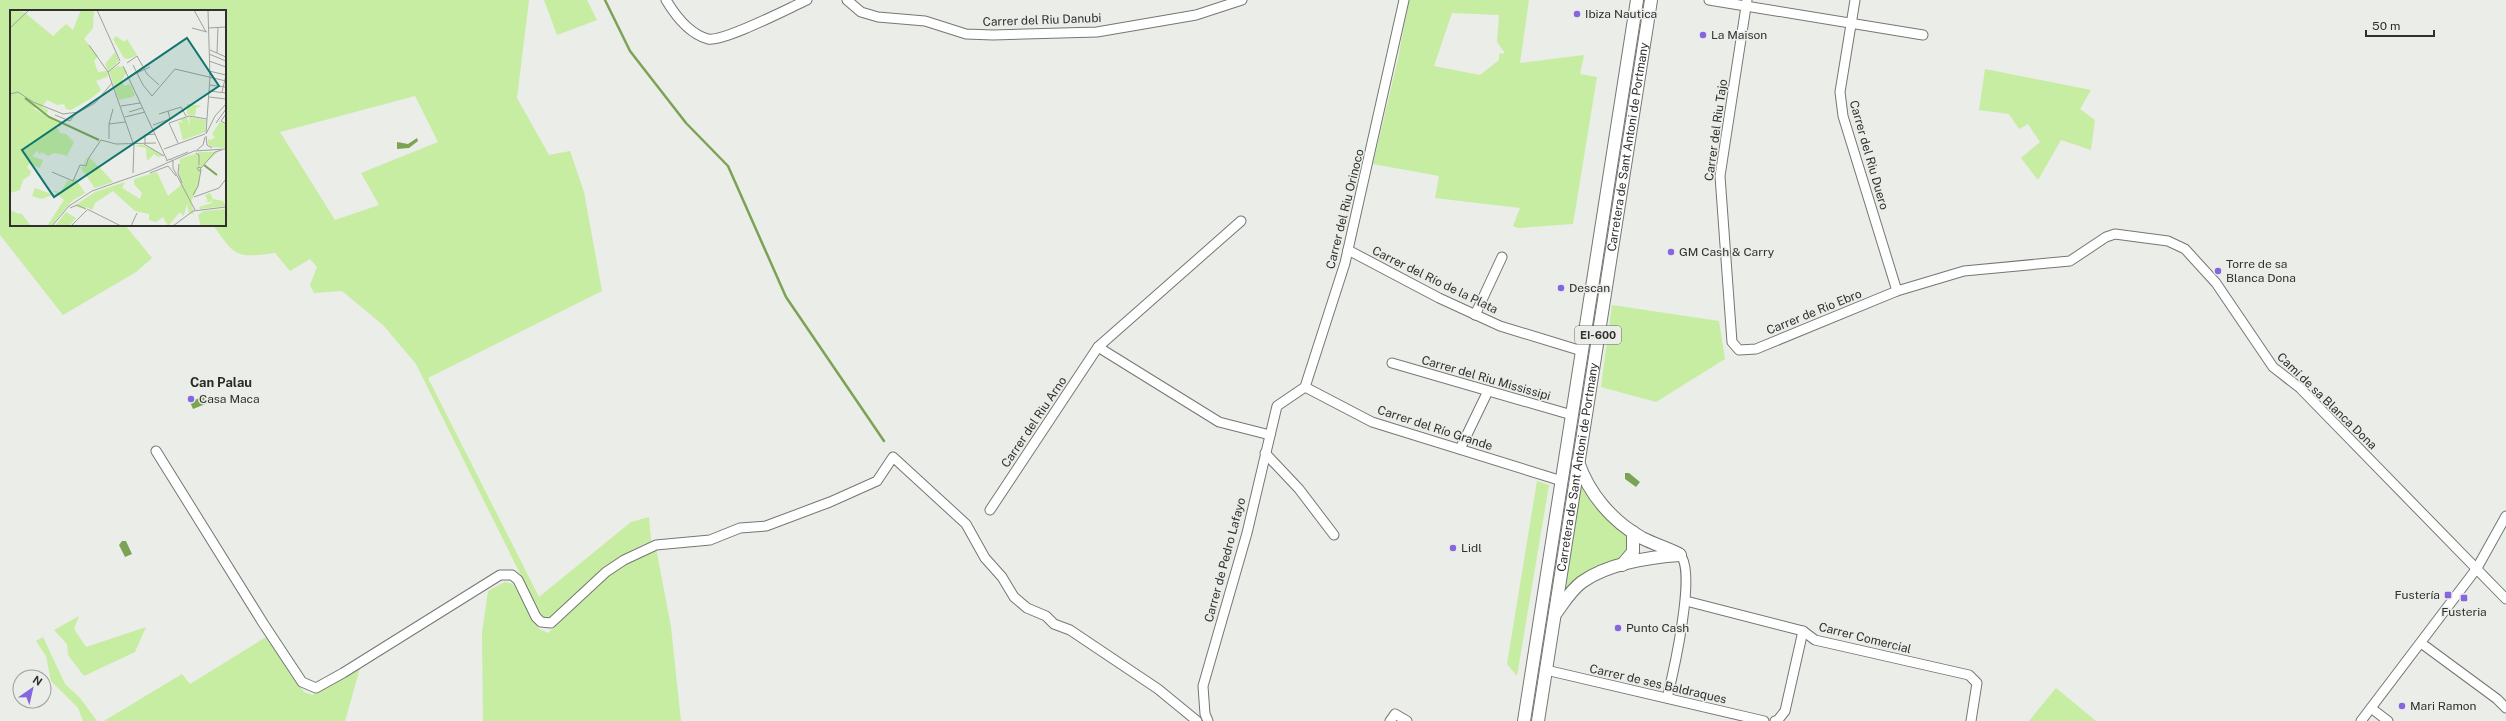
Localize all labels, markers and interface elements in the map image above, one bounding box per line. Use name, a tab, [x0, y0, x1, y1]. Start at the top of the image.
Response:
place label: Ibiza Nautica	[1585, 7, 1657, 21]
marker: Ibiza Nautica	[1572, 9, 1582, 19]
inset map	[10, 10, 226, 226]
street label: Carrer del Riu Danubi	[982, 11, 1102, 29]
scale bar	[2366, 12, 2434, 38]
text: 50 m	[2372, 19, 2400, 33]
place label: La Maison	[1711, 28, 1767, 42]
marker: La Maison	[1698, 30, 1708, 40]
street label: Carretera de Sant Antoni de Portmany	[1605, 41, 1651, 253]
street label: Carrer del Riu Tajo	[1702, 78, 1730, 182]
street label: Carrer del Riu Duero	[1847, 99, 1891, 212]
street label: Carrer del Riu Orinoco	[1323, 147, 1367, 270]
street label: Carrer del Río de la Plata	[1370, 243, 1500, 317]
place label: GM Cash & Carry	[1679, 245, 1775, 259]
marker: GM Cash & Carry	[1666, 247, 1676, 257]
place label: Torre de sa Blanca Dona	[2226, 257, 2296, 285]
marker: Torre de sa Blanca Dona	[2213, 266, 2223, 276]
place label: Descan	[1569, 281, 1610, 295]
marker: Descan	[1556, 283, 1566, 293]
street label: Carrer de Rio Ebro	[1764, 286, 1864, 338]
road number: EI-600	[1575, 326, 1621, 344]
street label: Camí de sa Blanca Dona	[2274, 350, 2380, 452]
street label: Carrer del Riu Mississipi	[1420, 353, 1552, 403]
street label: Carretera de Sant Antoni de Portmany	[1555, 361, 1601, 573]
street label: Carrer del Riu Arno	[998, 374, 1070, 470]
district label: Can Palau	[190, 375, 252, 390]
place label: Casa Maca	[199, 392, 260, 406]
marker: Casa Maca	[186, 394, 196, 404]
street label: Carrer del Río Grande	[1376, 403, 1495, 453]
street label: Carrer de Pedro Lafayo	[1202, 496, 1248, 624]
place label: Lidl	[1461, 541, 1482, 555]
marker: Lidl	[1448, 543, 1458, 553]
place label: Fustería	[2395, 588, 2440, 602]
marker: Fustería	[2443, 590, 2453, 600]
marker: Fusteria	[2459, 593, 2469, 603]
place label: Fusteria	[2441, 605, 2487, 619]
street label: Carrer Comercial	[1817, 620, 1913, 656]
place label: Punto Cash	[1626, 621, 1689, 635]
marker: Punto Cash	[1613, 623, 1623, 633]
street label: Carrer de ses Baldraques	[1588, 661, 1728, 707]
north arrow	[12, 669, 52, 709]
text: N	[31, 673, 45, 688]
place label: Mari Ramon	[2410, 699, 2477, 713]
marker: Mari Ramon	[2397, 701, 2407, 711]

